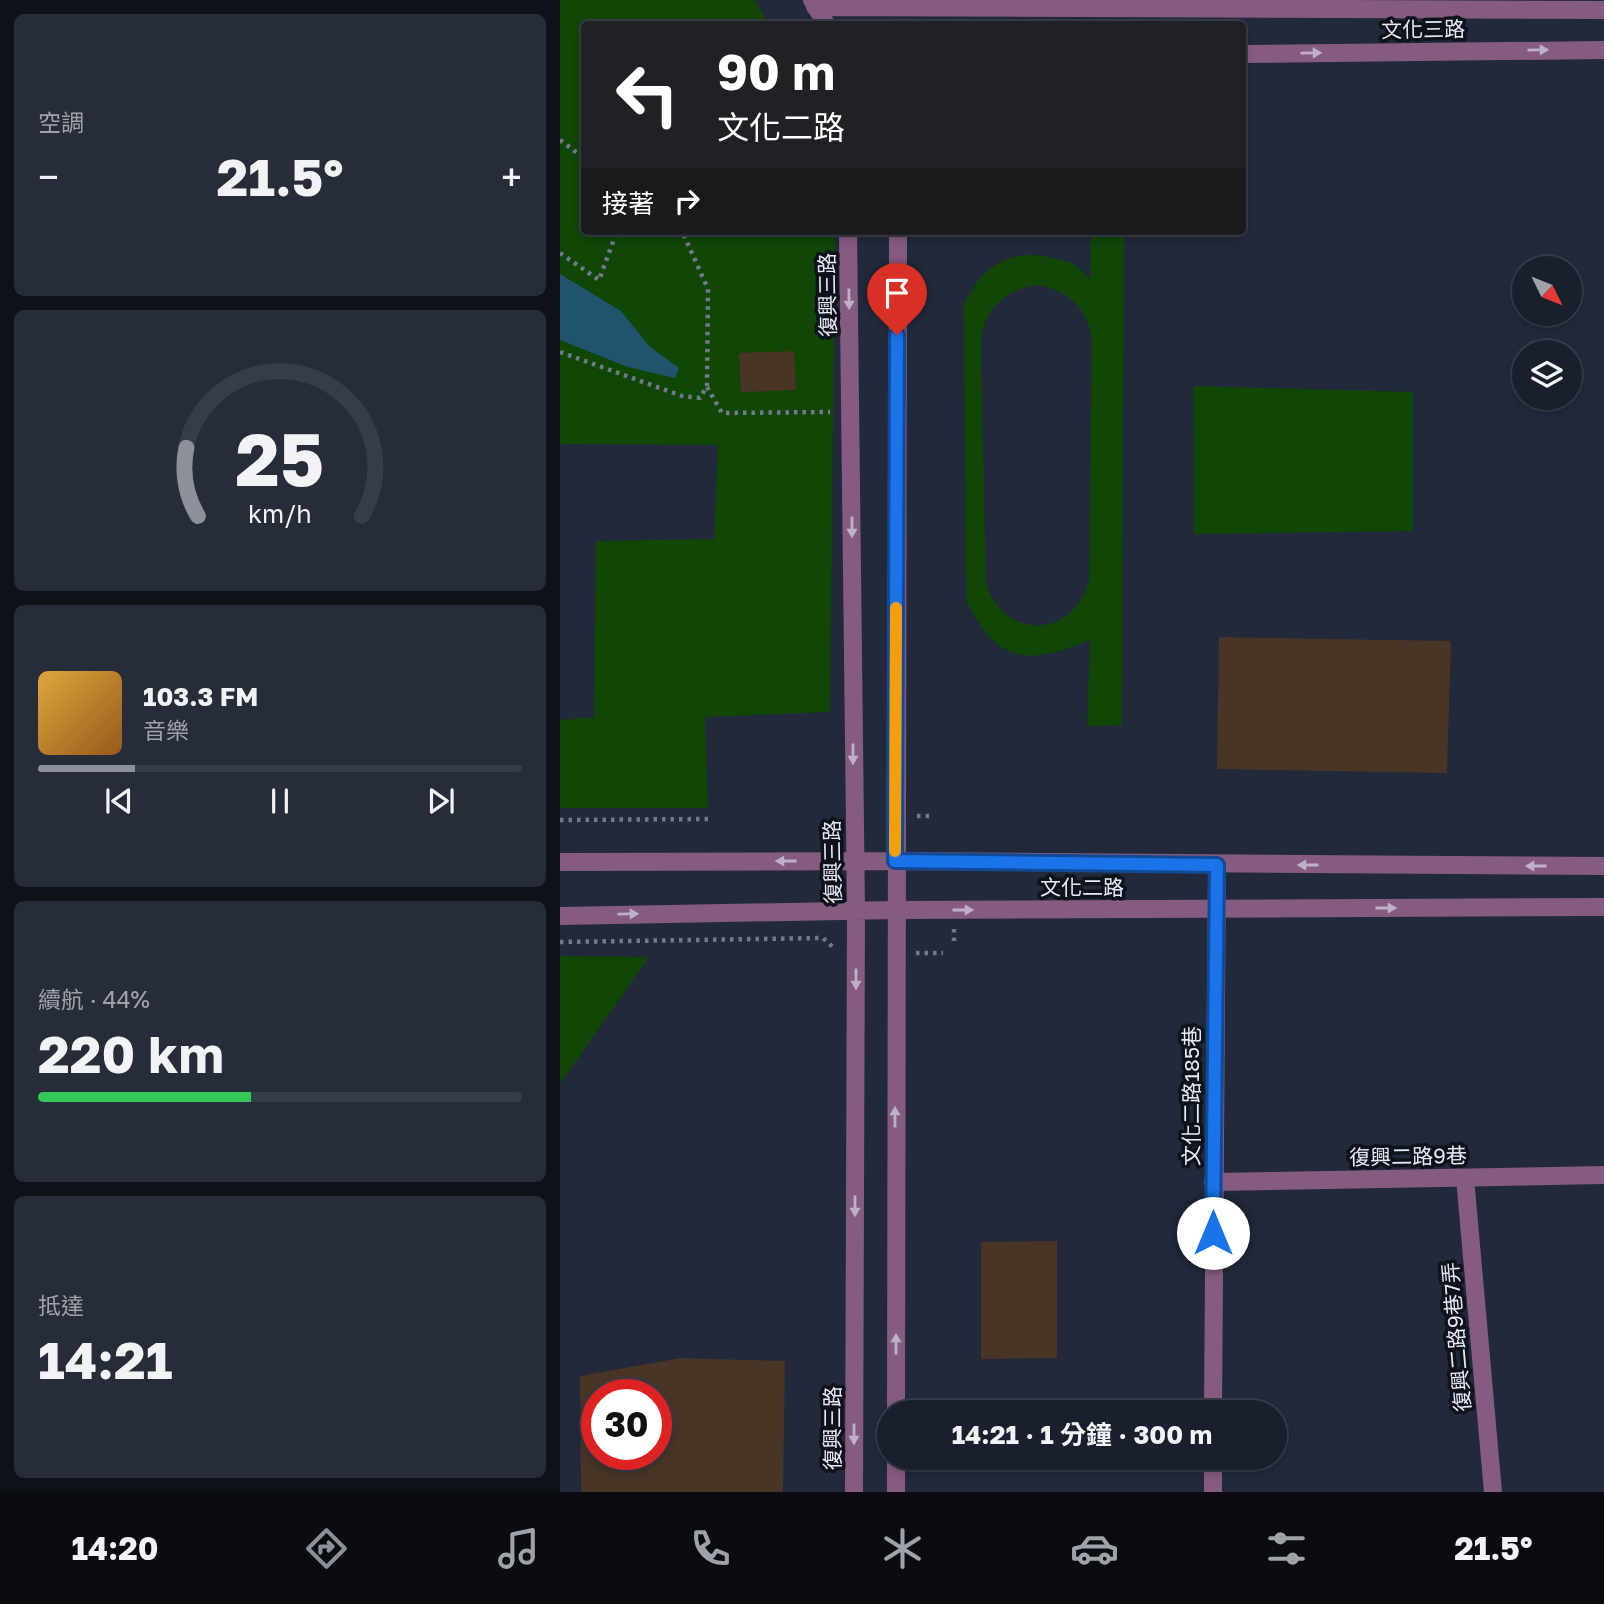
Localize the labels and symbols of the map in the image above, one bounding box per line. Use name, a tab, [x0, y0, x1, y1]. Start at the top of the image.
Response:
street label: 文化三路	[1381, 15, 1465, 43]
one-way arrow	[1527, 45, 1549, 56]
one-way arrow	[1300, 47, 1322, 59]
street label: 復興三路	[813, 253, 841, 337]
north arrow	[1512, 256, 1582, 326]
pin	[867, 263, 927, 335]
one-way arrow	[844, 288, 855, 310]
one-way arrow	[846, 516, 858, 538]
one-way arrow	[847, 743, 859, 765]
street label: 復興三路	[818, 820, 846, 904]
one-way arrow	[774, 855, 796, 867]
one-way arrow	[1297, 859, 1319, 871]
one-way arrow	[1525, 860, 1547, 872]
street label: 文化二路	[1040, 874, 1124, 900]
one-way arrow	[1376, 902, 1398, 914]
one-way arrow	[952, 904, 974, 916]
one-way arrow	[617, 909, 639, 920]
one-way arrow	[850, 968, 862, 990]
street label: 文化二路185巷	[1178, 1026, 1204, 1166]
one-way arrow	[889, 1105, 901, 1127]
street label: 復興二路9巷	[1349, 1142, 1467, 1170]
one-way arrow	[849, 1196, 861, 1218]
position arrow	[1176, 1196, 1250, 1270]
street label: 復興二路9巷7弄	[1437, 1261, 1475, 1413]
one-way arrow	[890, 1333, 902, 1355]
speed limit sign: 30	[581, 1379, 672, 1470]
street label: 復興三路	[819, 1386, 845, 1470]
one-way arrow	[848, 1423, 860, 1445]

